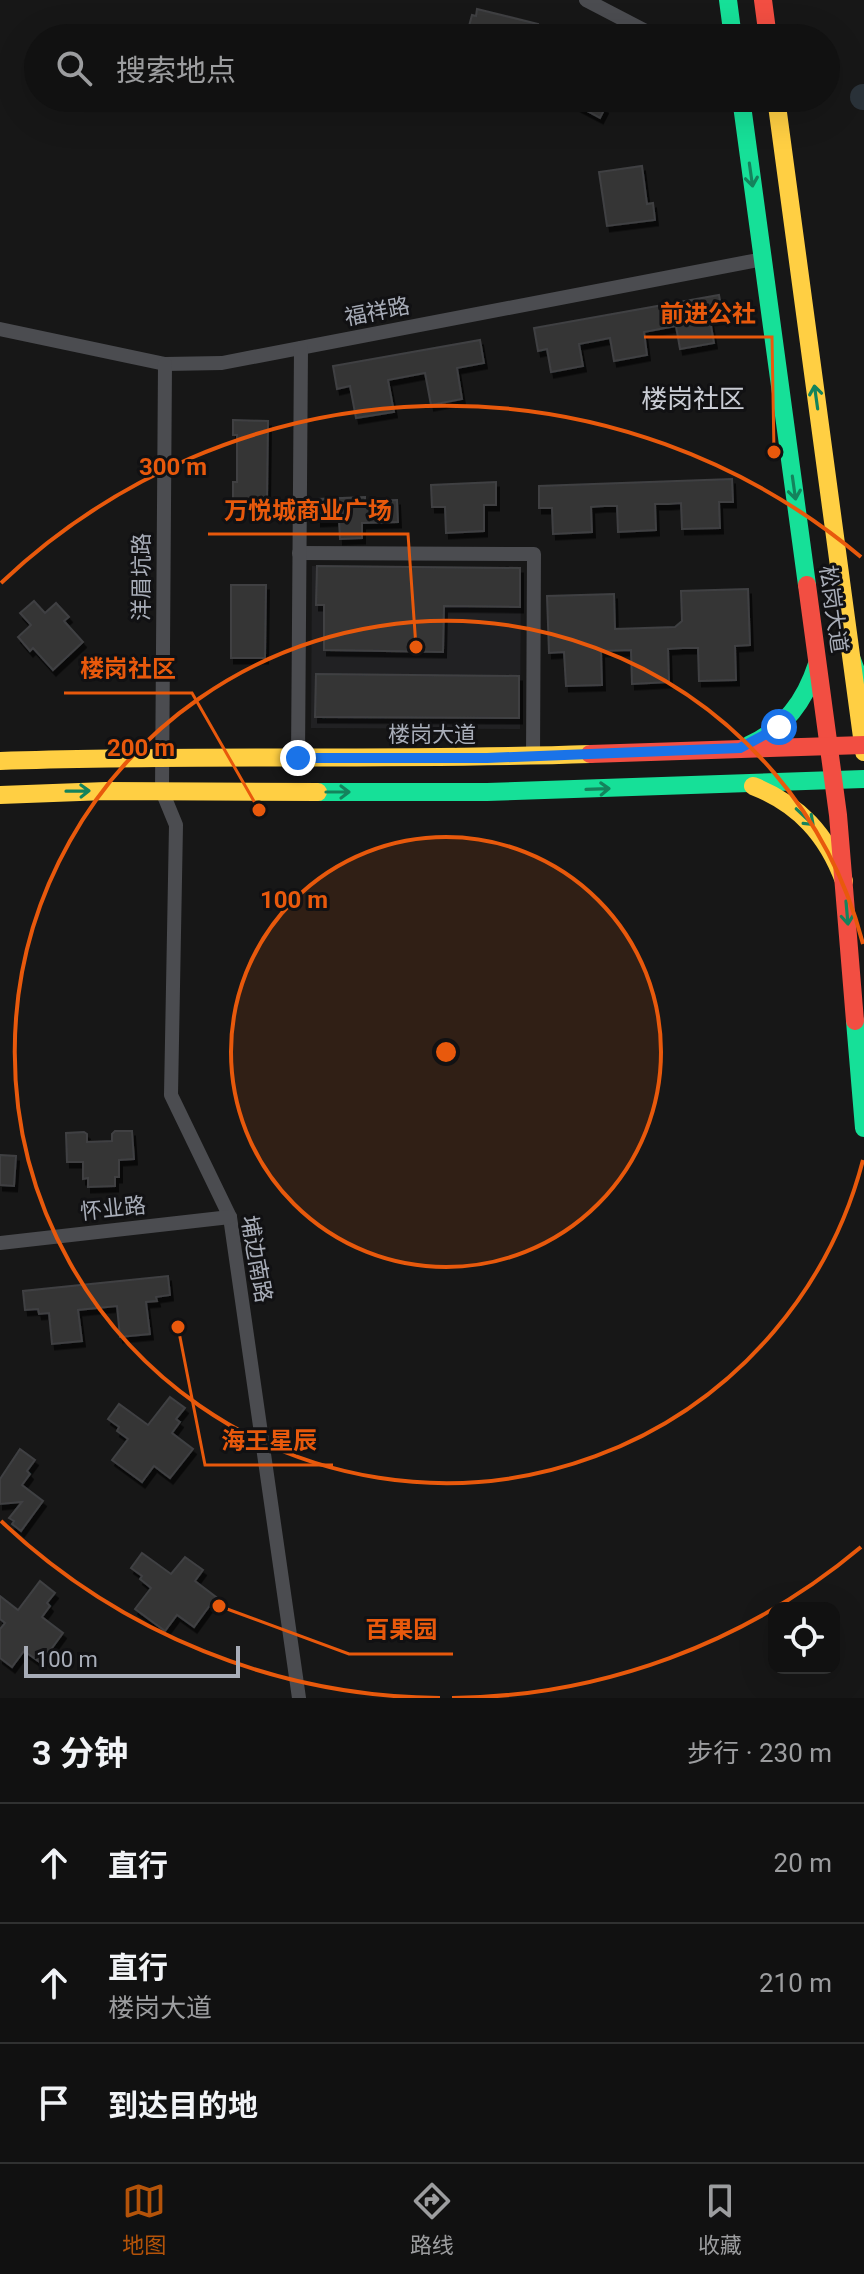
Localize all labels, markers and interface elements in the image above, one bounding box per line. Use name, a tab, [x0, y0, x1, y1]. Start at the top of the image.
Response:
search box	[24, 24, 840, 112]
icon: search	[52, 46, 96, 90]
text: 搜索地点	[116, 53, 236, 88]
one-way arrow	[744, 162, 759, 187]
callout: 前进公社	[644, 289, 772, 337]
street label: 福祥路	[342, 293, 412, 330]
text: 前进公社	[660, 300, 756, 328]
district label: 楼岗社区	[641, 384, 745, 414]
one-way arrow	[808, 385, 823, 410]
text: 300 m	[139, 453, 207, 481]
one-way arrow	[787, 475, 802, 501]
callout: 万悦城商业广场	[208, 486, 408, 534]
text: 万悦城商业广场	[224, 497, 392, 525]
street label: 洋眉坑路	[129, 533, 154, 621]
street label: 松岗大道	[815, 564, 852, 654]
callout: 楼岗社区	[64, 645, 192, 693]
text: 楼岗社区	[80, 655, 176, 683]
route start	[761, 709, 797, 745]
street label: 楼岗大道	[388, 722, 476, 747]
text: 200 m	[107, 734, 175, 762]
route end	[280, 740, 316, 776]
one-way arrow	[584, 782, 611, 797]
one-way arrow	[64, 784, 91, 799]
one-way arrow	[324, 784, 351, 800]
one-way arrow	[795, 807, 815, 826]
text: 100 m	[260, 886, 328, 914]
one-way arrow	[840, 899, 855, 926]
centre of rings	[432, 1038, 460, 1066]
street label: 怀业路	[79, 1193, 147, 1224]
street label: 埔边南路	[237, 1214, 276, 1305]
callout: 海王星辰	[205, 1417, 333, 1465]
text: 海王星辰	[221, 1427, 317, 1455]
map controls	[768, 1602, 840, 1674]
button: locate	[768, 1602, 840, 1674]
callout: 百果园	[349, 1606, 453, 1654]
text: 百果园	[365, 1616, 437, 1644]
scale bar	[24, 1642, 240, 1678]
text: 100 m	[36, 1647, 98, 1672]
text: 3 分钟	[32, 1733, 128, 1773]
text: 步行 · 230 m	[687, 1738, 832, 1768]
icon: ahead	[32, 1841, 76, 1885]
text: 直行	[108, 1848, 168, 1883]
text: 20 m	[774, 1848, 832, 1878]
text: 直行	[108, 1950, 168, 1985]
icon: ahead	[32, 1961, 76, 2005]
text: 210 m	[759, 1968, 832, 1998]
text: 楼岗大道	[108, 1993, 212, 2023]
icon: arrive	[32, 2081, 76, 2125]
text: 到达目的地	[108, 2088, 258, 2123]
tab: 地图	[122, 2179, 166, 2259]
tab: 路线	[410, 2179, 454, 2259]
tab: 收藏	[698, 2179, 742, 2259]

